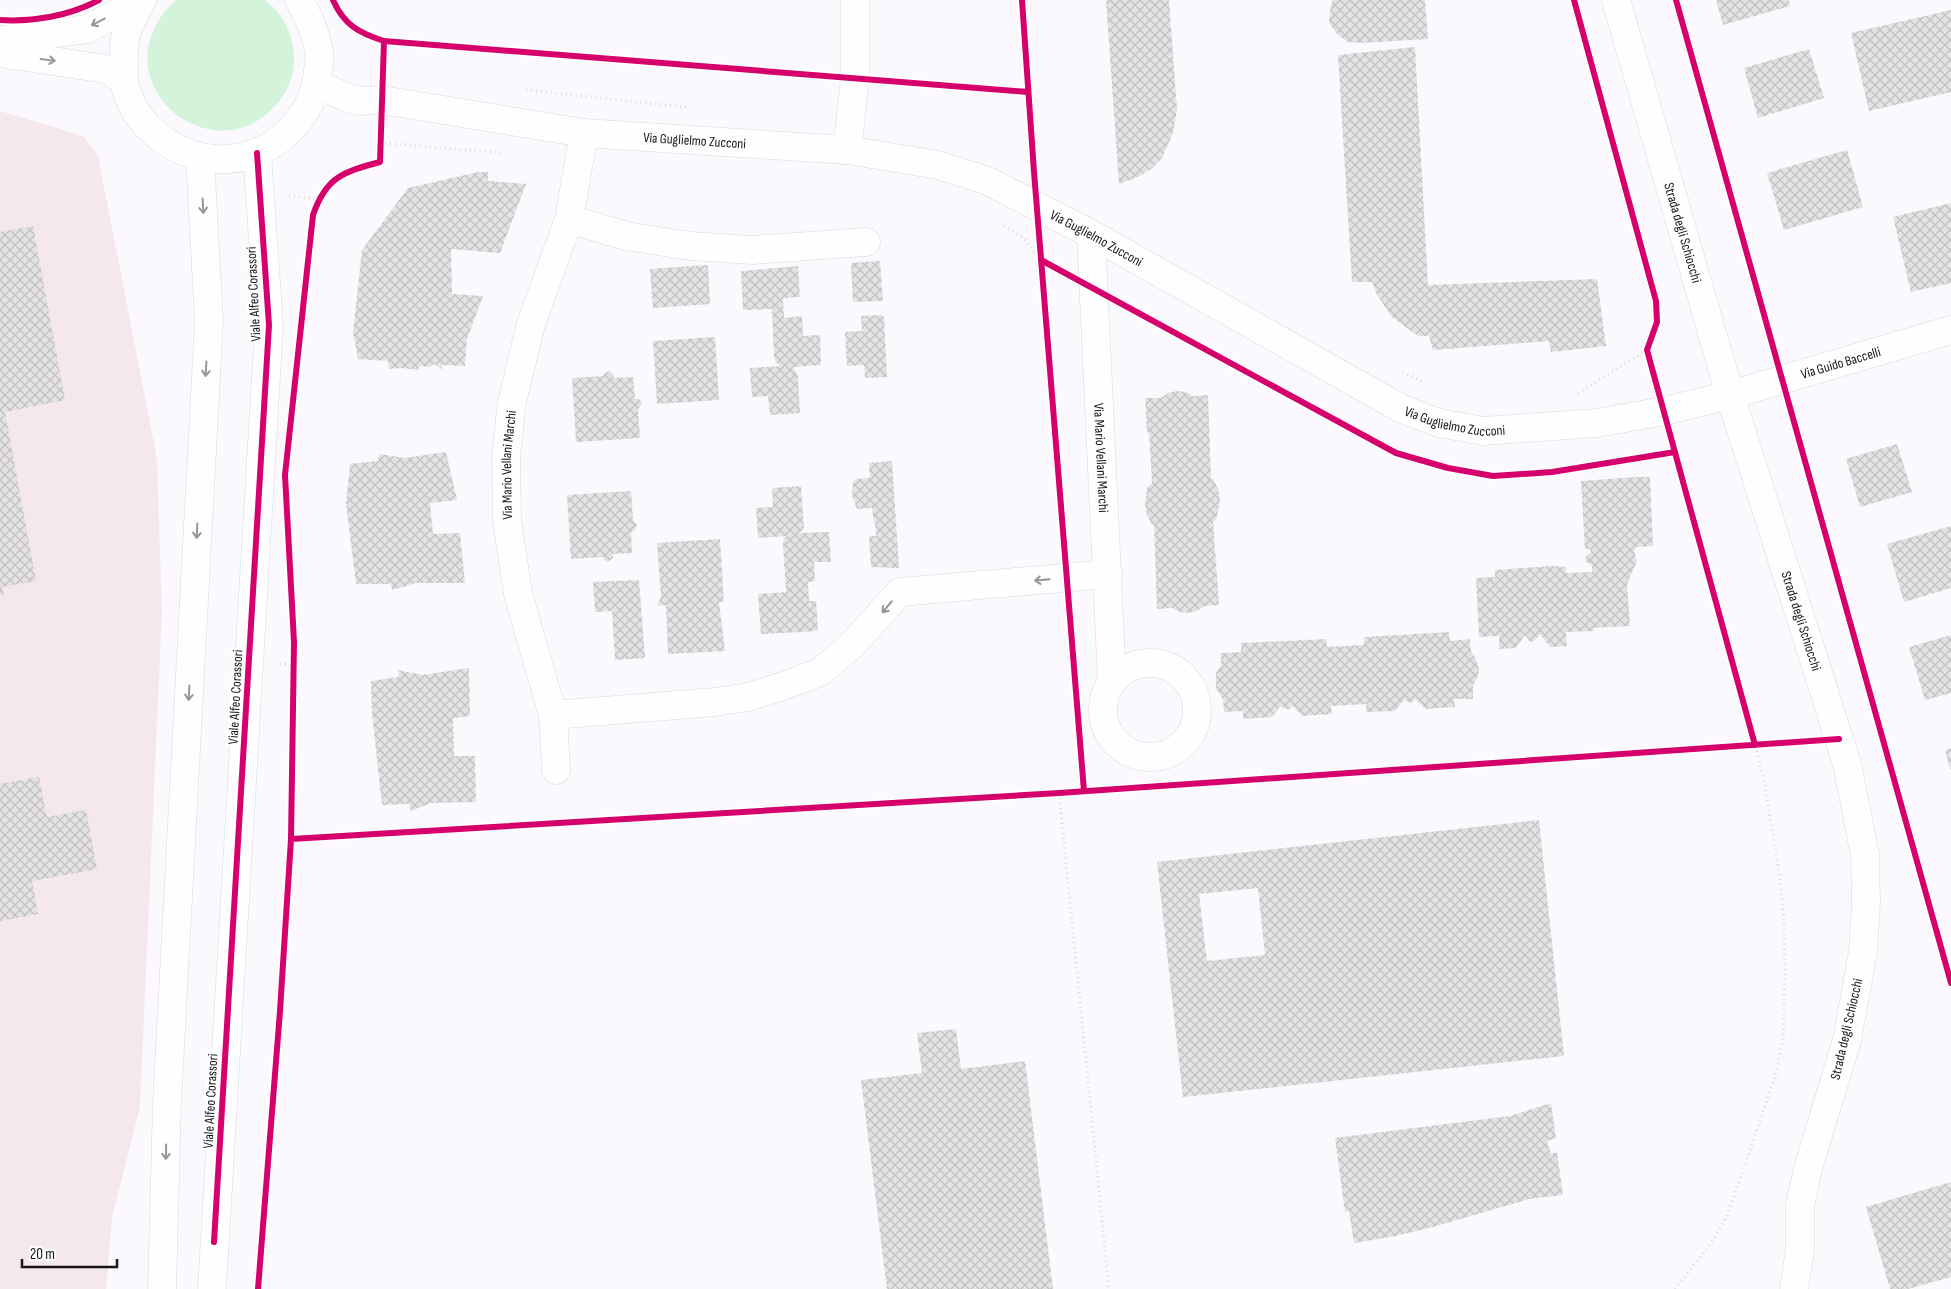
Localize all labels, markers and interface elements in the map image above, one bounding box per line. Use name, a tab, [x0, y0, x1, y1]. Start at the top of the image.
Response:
one-way arrow	[91, 17, 106, 27]
one-way arrow	[40, 55, 56, 65]
street label: Via Guglielmo Zucconi	[643, 129, 746, 152]
street label: Strada degli Schiocchi	[1660, 181, 1705, 285]
one-way arrow	[198, 198, 207, 214]
street label: Via Guglielmo Zucconi	[1047, 206, 1146, 270]
street label: Viale Alfeo Corassori	[243, 246, 264, 342]
street label: Via Guido Baccelli	[1799, 343, 1883, 383]
one-way arrow	[201, 360, 210, 376]
street label: Via Mario Vellani Marchi	[1090, 403, 1112, 513]
street label: Via Guglielmo Zucconi	[1402, 403, 1506, 440]
street label: Via Mario Vellani Marchi	[498, 409, 520, 520]
one-way arrow	[193, 523, 202, 539]
street label: Strada degli Schiocchi	[1777, 569, 1825, 673]
one-way arrow	[1034, 575, 1050, 585]
one-way arrow	[881, 601, 892, 614]
street label: Viale Alfeo Corassori	[225, 649, 246, 745]
one-way arrow	[184, 684, 194, 701]
street label: Strada degli Schiocchi	[1827, 977, 1866, 1081]
street label: Viale Alfeo Corassori	[200, 1053, 221, 1149]
one-way arrow	[161, 1143, 170, 1159]
scale bar	[22, 1236, 118, 1268]
text: 20 m	[30, 1245, 55, 1264]

